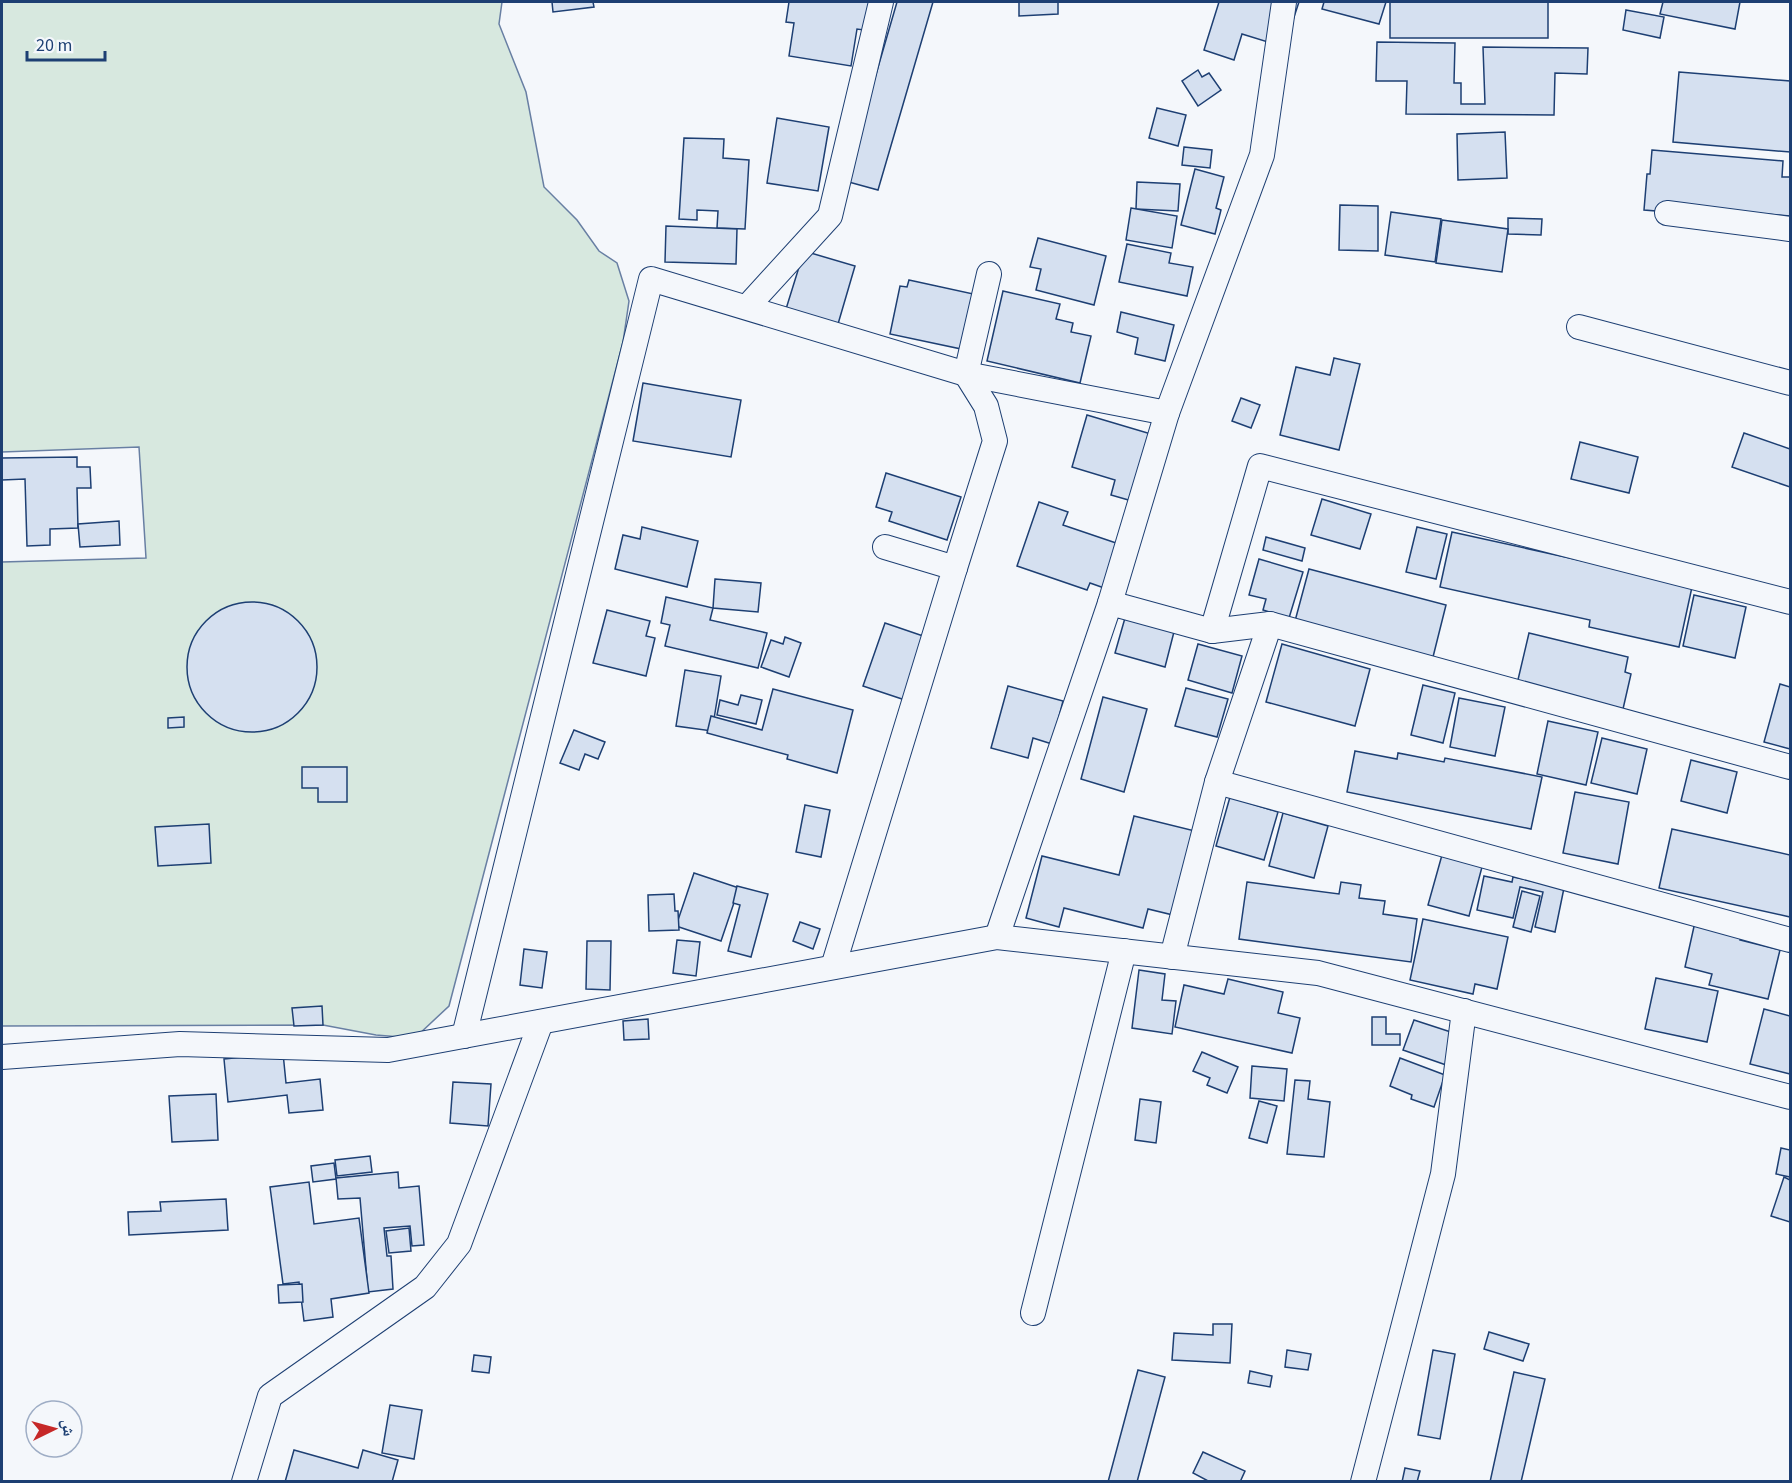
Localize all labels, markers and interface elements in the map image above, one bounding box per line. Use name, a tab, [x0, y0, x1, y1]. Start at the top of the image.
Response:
scale bar	[27, 24, 105, 62]
text: 20 m	[36, 33, 72, 58]
north arrow	[24, 1399, 84, 1459]
text: ش	[56, 1418, 80, 1437]

